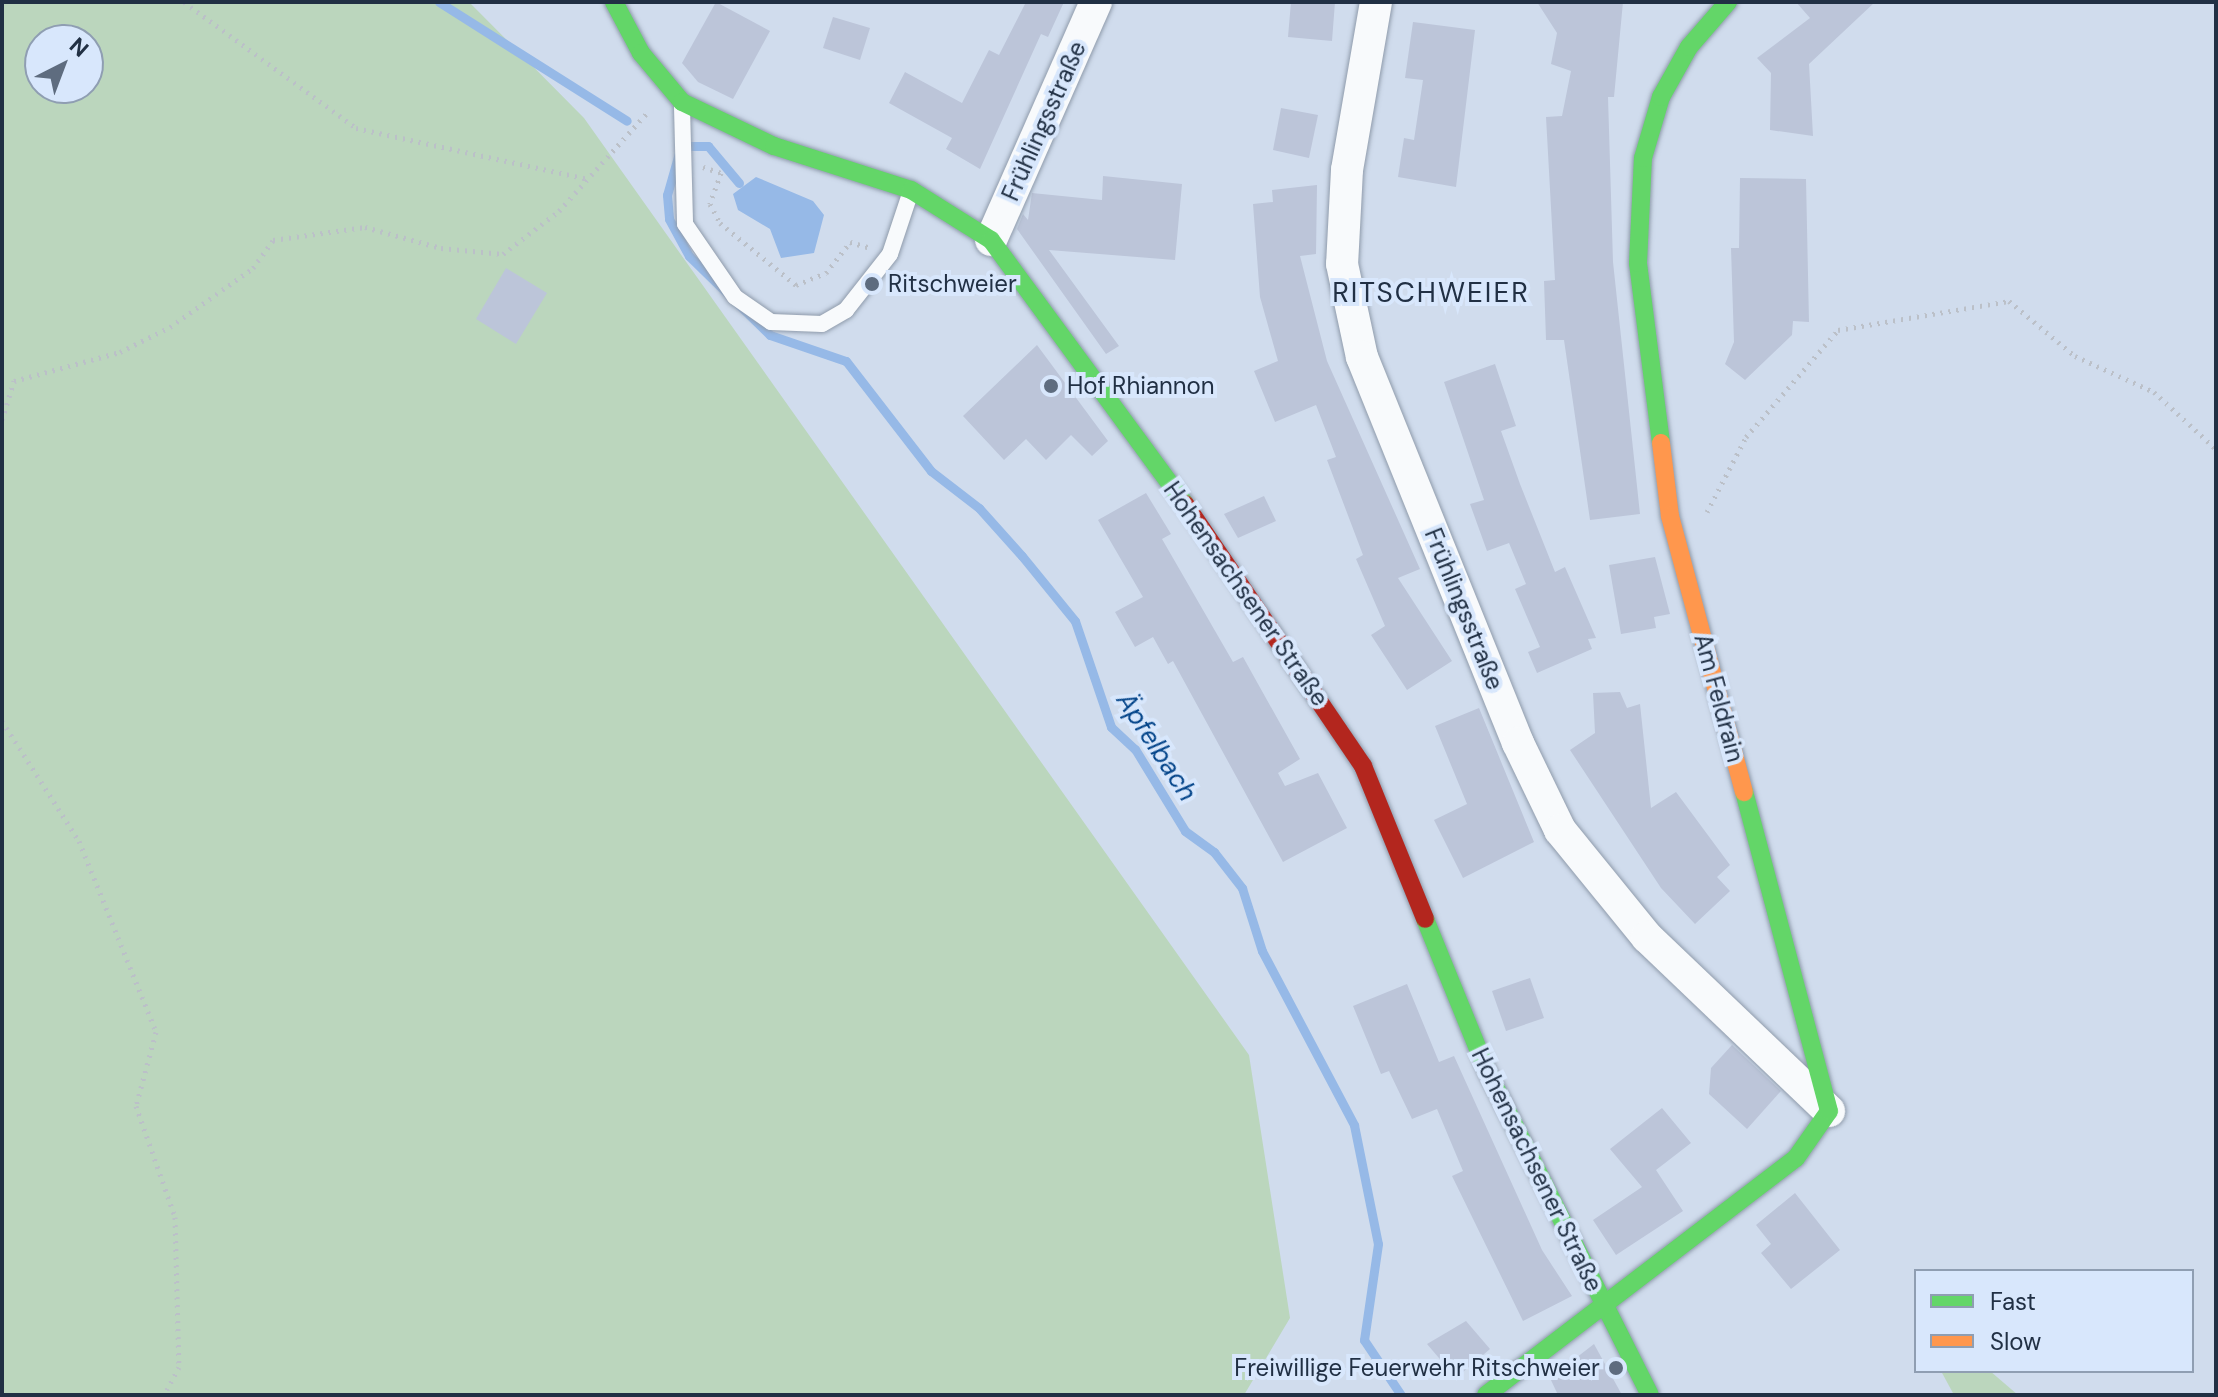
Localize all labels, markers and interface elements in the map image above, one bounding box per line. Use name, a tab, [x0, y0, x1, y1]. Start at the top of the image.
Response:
north arrow	[24, 24, 104, 104]
text: N	[63, 31, 95, 63]
street label: Frühlingsstraße	[996, 37, 1092, 205]
place label: Ritschweier	[888, 270, 1017, 298]
marker: Ritschweier	[863, 275, 881, 293]
district label: RITSCHWEIER	[1332, 276, 1530, 310]
place label: Hof Rhiannon	[1067, 372, 1215, 400]
marker: Hof Rhiannon	[1042, 377, 1060, 395]
street label: Hohensachsener Straße	[1158, 476, 1334, 712]
street label: Frühlingsstraße	[1419, 524, 1509, 694]
street label: Am Feldrain	[1688, 631, 1750, 765]
water label: Äpfelbach	[1109, 687, 1203, 807]
street label: Hohensachsener Straße	[1465, 1044, 1609, 1296]
legend	[1914, 1269, 2194, 1373]
text: Fast	[1990, 1286, 2036, 1317]
text: Slow	[1990, 1326, 2041, 1357]
place label: Freiwillige Feuerwehr Ritschweier	[1234, 1354, 1600, 1382]
marker: Freiwillige Feuerwehr Ritschweier	[1607, 1359, 1625, 1377]

